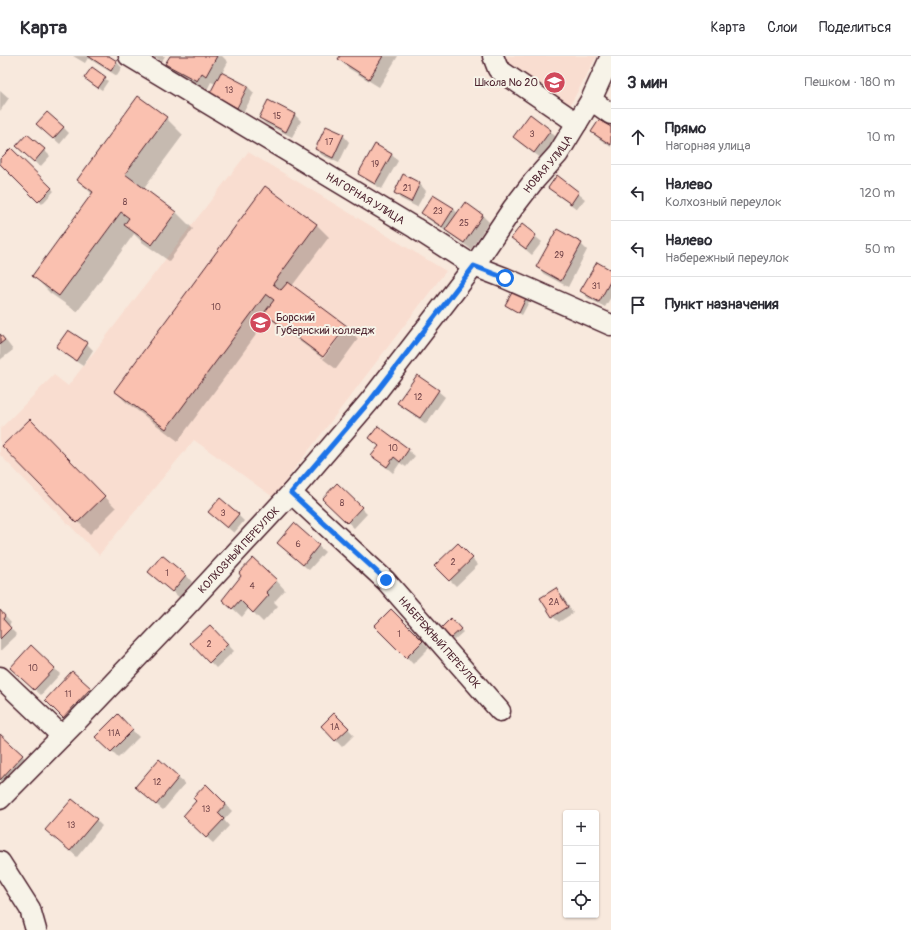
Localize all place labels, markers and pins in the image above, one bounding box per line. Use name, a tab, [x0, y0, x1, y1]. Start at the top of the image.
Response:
school or university icon: Школа № 20	[541, 69, 567, 95]
place label: Школа № 20	[475, 76, 538, 89]
school or university icon: Борский Губернский колледж	[248, 310, 274, 336]
place label: Борский Губернский колледж	[276, 311, 374, 337]

